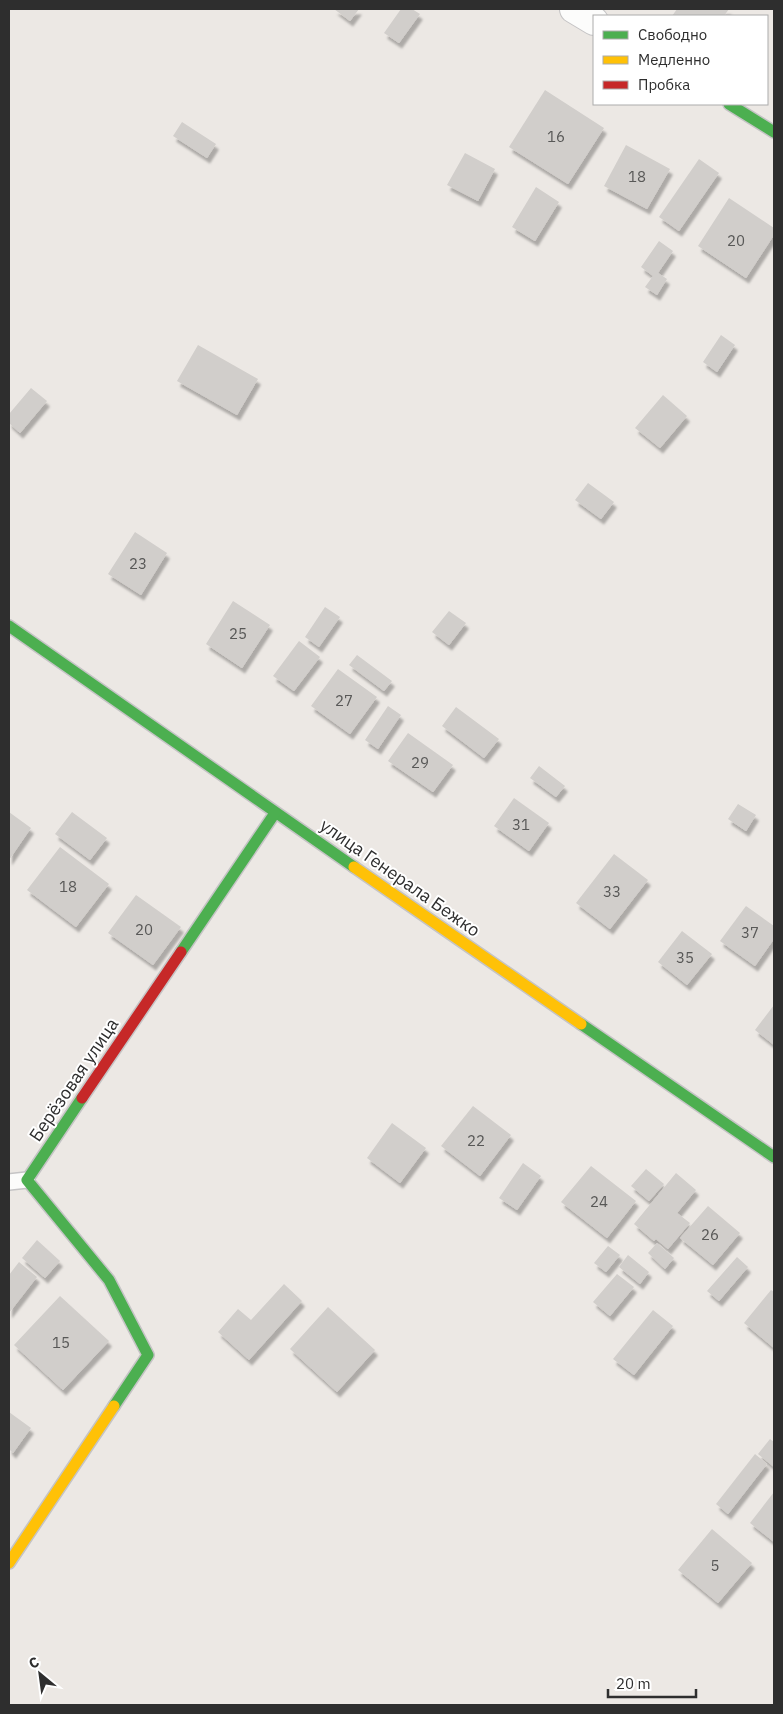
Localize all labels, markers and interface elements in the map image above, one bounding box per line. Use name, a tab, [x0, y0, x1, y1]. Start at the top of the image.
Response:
legend	[593, 15, 768, 105]
text: Свободно	[638, 25, 707, 44]
text: Медленно	[638, 50, 710, 69]
text: Пробка	[638, 75, 690, 94]
house number: 16	[547, 127, 565, 146]
house number: 18	[628, 167, 646, 186]
house number: 20	[727, 231, 745, 250]
house number: 23	[129, 554, 147, 573]
house number: 25	[229, 624, 247, 643]
house number: 27	[335, 691, 353, 710]
house number: 29	[411, 753, 429, 772]
street label: улица Генерала Бежко	[316, 814, 485, 942]
house number: 31	[512, 815, 530, 834]
house number: 18	[59, 877, 77, 896]
house number: 33	[603, 882, 621, 901]
house number: 20	[135, 920, 153, 939]
house number: 37	[741, 923, 759, 942]
house number: 35	[676, 948, 694, 967]
street label: Берёзовая улица	[24, 1013, 124, 1146]
house number: 22	[467, 1131, 485, 1150]
house number: 24	[590, 1192, 608, 1211]
house number: 26	[701, 1225, 719, 1244]
house number: 15	[52, 1333, 70, 1352]
house number: 5	[710, 1556, 720, 1575]
north arrow	[15, 1649, 65, 1699]
text: С	[25, 1653, 42, 1673]
scale bar	[608, 1666, 696, 1698]
text: 20 m	[616, 1674, 651, 1693]

